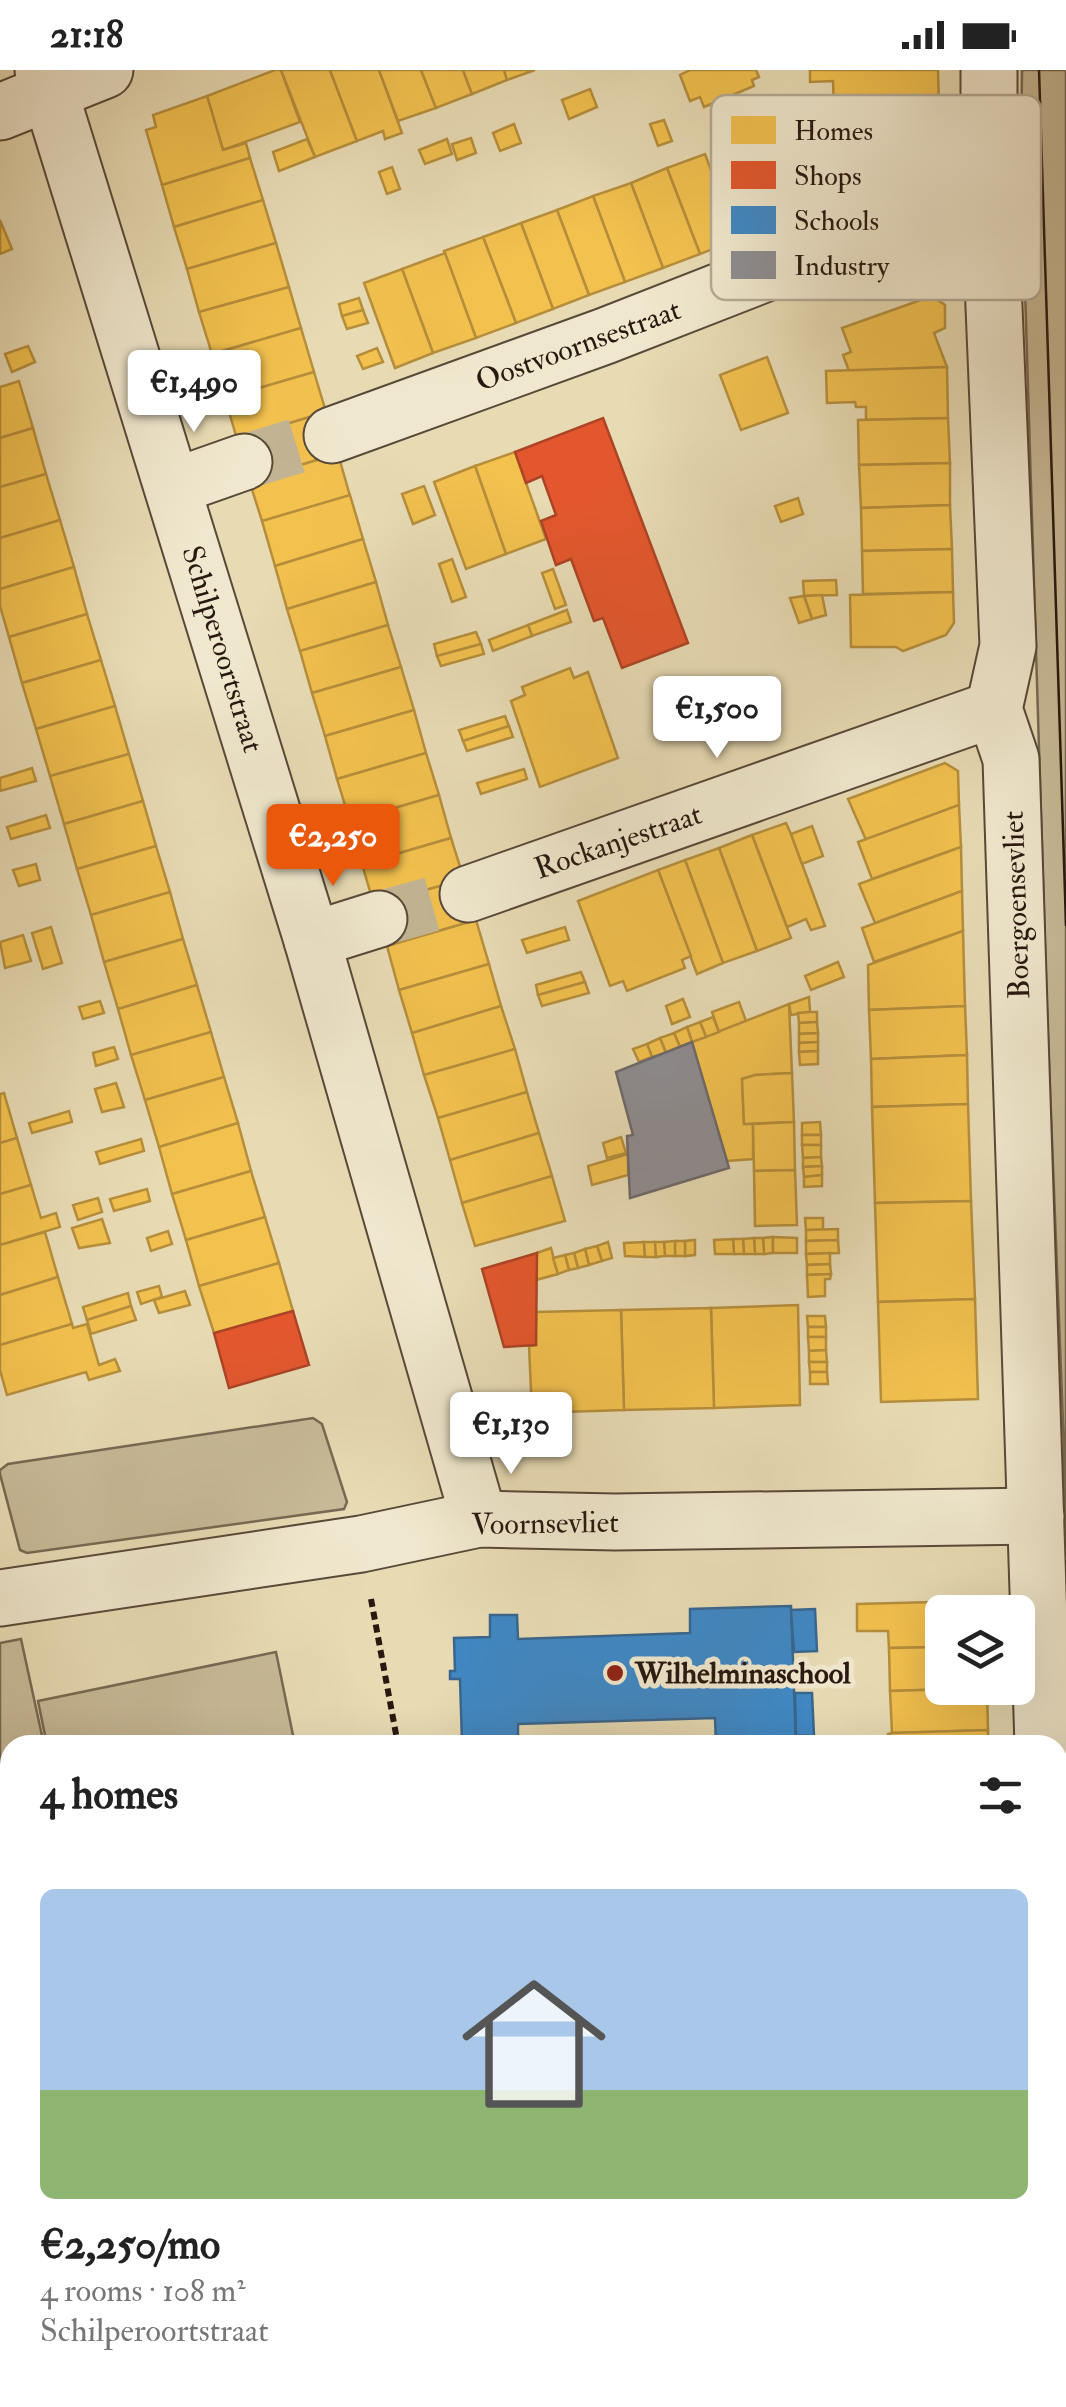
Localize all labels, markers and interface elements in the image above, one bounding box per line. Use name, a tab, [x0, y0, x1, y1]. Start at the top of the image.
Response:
text: 21:18	[50, 11, 124, 59]
legend	[711, 95, 1041, 300]
text: Homes	[794, 114, 873, 149]
text: Shops	[794, 159, 861, 194]
text: Schools	[794, 204, 879, 239]
text: Industry	[794, 249, 890, 284]
street label: Oostvoornsestraat	[471, 291, 686, 400]
pin: €1,490	[113, 350, 275, 435]
text: €1,490	[150, 362, 238, 402]
street label: Schilperoortstraat	[173, 541, 272, 757]
pin: €1,500	[636, 676, 798, 761]
text: €1,500	[675, 688, 759, 728]
street label: Rockanjestraat	[530, 795, 707, 887]
pin: €2,250	[252, 804, 414, 889]
street label: Boergoensevliet	[995, 810, 1038, 1000]
text: €2,250	[289, 816, 377, 856]
pin: €1,130	[430, 1392, 592, 1477]
text: €1,130	[472, 1404, 550, 1444]
street label: Voornsevliet	[471, 1504, 619, 1543]
map controls	[925, 1595, 1035, 1705]
button: layers	[925, 1595, 1035, 1705]
place label: Wilhelminaschool	[634, 1655, 851, 1692]
marker: Wilhelminaschool	[604, 1662, 626, 1684]
icon: filters	[973, 1768, 1028, 1823]
text: 4 homes	[40, 1769, 178, 1821]
icon: home	[444, 1954, 624, 2134]
text: €2,250/mo	[40, 2219, 220, 2271]
text: 4 rooms · 108 m²	[40, 2271, 245, 2311]
text: Schilperoortstraat	[40, 2311, 269, 2351]

